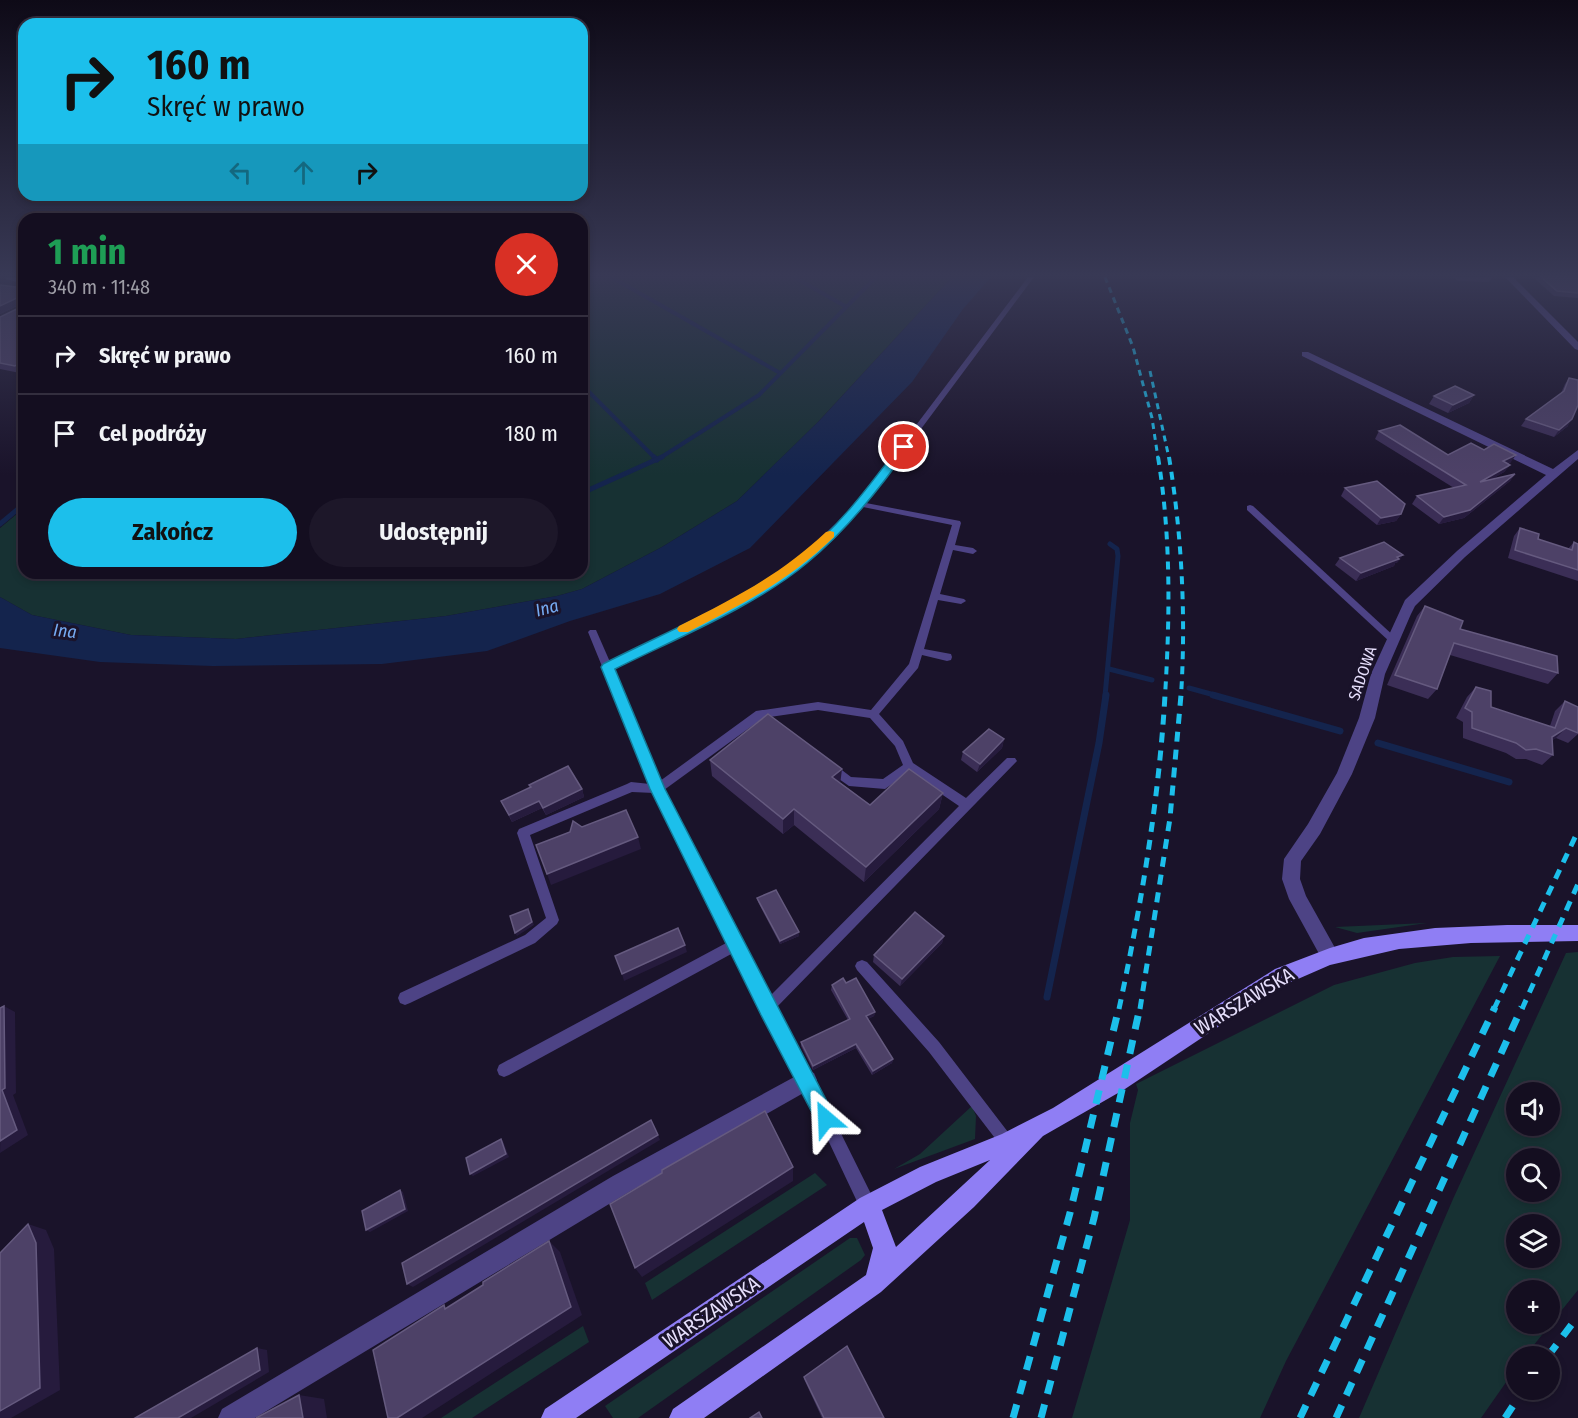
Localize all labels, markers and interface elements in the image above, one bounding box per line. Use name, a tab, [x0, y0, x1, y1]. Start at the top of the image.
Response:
text: 160 m	[147, 40, 250, 90]
icon: right	[48, 42, 126, 120]
text: Skręć w prawo	[147, 91, 305, 123]
icon: left	[224, 156, 257, 189]
icon: ahead	[287, 156, 320, 189]
icon: right	[350, 156, 383, 189]
text: 1 min	[48, 230, 126, 274]
button: close	[495, 233, 558, 296]
text: 340 m · 11:48	[48, 275, 150, 299]
icon: right	[48, 339, 81, 372]
text: Skręć w prawo	[99, 342, 231, 369]
text: 160 m	[505, 342, 558, 369]
icon: arrive	[48, 417, 81, 450]
text: Cel podróży	[99, 420, 206, 447]
text: 180 m	[505, 420, 558, 447]
pin	[878, 421, 929, 472]
icon: arrive	[887, 430, 920, 463]
button: Zakończ	[48, 498, 297, 567]
button: Udostępnij	[309, 498, 558, 567]
water label: Ina	[533, 594, 561, 622]
water label: Ina	[52, 619, 78, 643]
street label: SADOWA	[1344, 643, 1381, 703]
street label: WARSZAWSKA	[1190, 962, 1298, 1040]
map controls	[1506, 1082, 1560, 1400]
button: sound	[1506, 1082, 1560, 1136]
position arrow	[794, 1087, 858, 1151]
button: search	[1506, 1148, 1560, 1202]
button: layers	[1506, 1214, 1560, 1268]
street label: WARSZAWSKA	[658, 1271, 764, 1353]
button: +	[1506, 1280, 1560, 1334]
button: −	[1506, 1346, 1560, 1400]

